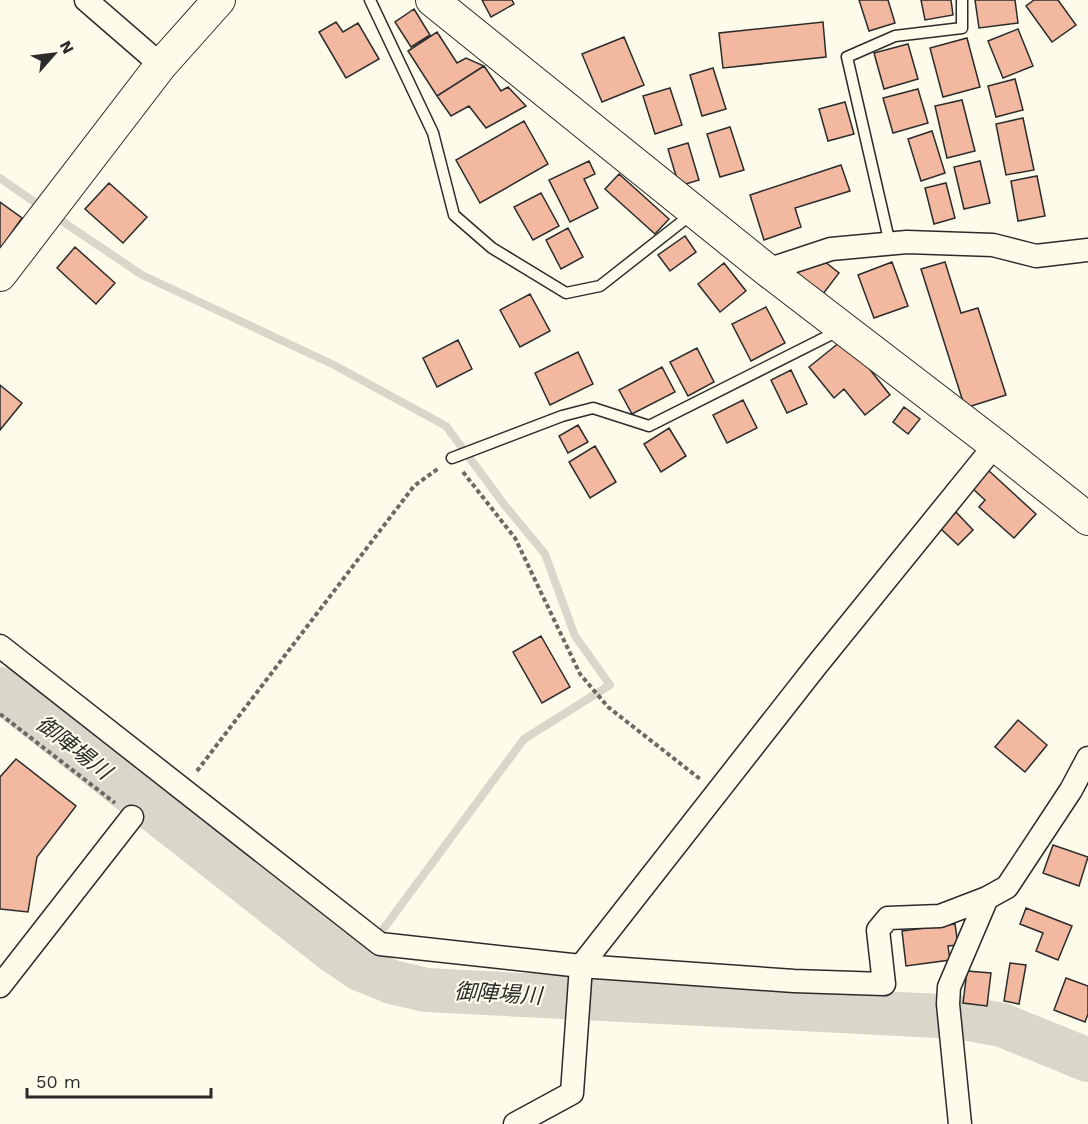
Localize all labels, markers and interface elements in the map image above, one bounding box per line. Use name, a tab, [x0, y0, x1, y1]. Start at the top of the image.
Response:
north arrow	[24, 24, 84, 84]
text: N	[56, 37, 78, 57]
water label: 御陣場川	[31, 710, 118, 786]
water label: 御陣場川	[453, 979, 545, 1008]
scale bar	[27, 1061, 212, 1099]
text: 50 m	[36, 1071, 81, 1092]

